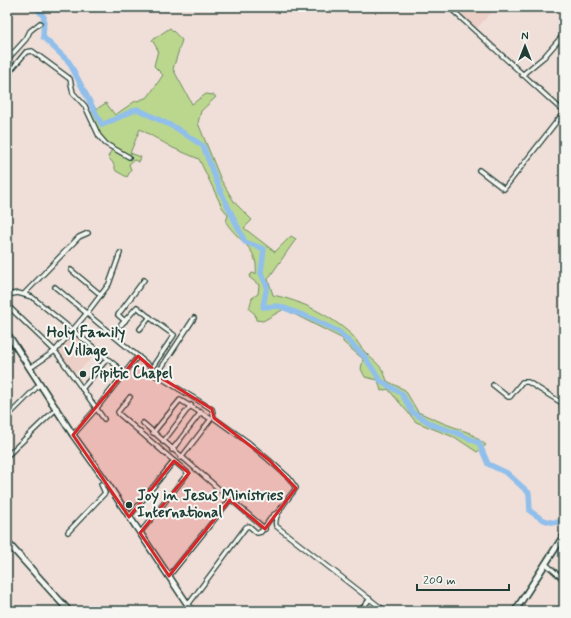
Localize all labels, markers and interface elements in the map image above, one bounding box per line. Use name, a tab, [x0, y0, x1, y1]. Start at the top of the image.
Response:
north arrow	[505, 26, 545, 66]
text: N	[521, 30, 529, 44]
district label: Holy Family Village	[47, 322, 126, 362]
place label: Pipitic Chapel	[91, 364, 173, 384]
marker: Pipitic Chapel	[78, 369, 88, 379]
place label: Joy in Jesus Ministries International	[137, 486, 284, 523]
marker: Joy in Jesus Ministries International	[124, 500, 134, 510]
scale bar	[417, 566, 509, 592]
text: 200 m	[423, 573, 456, 589]

